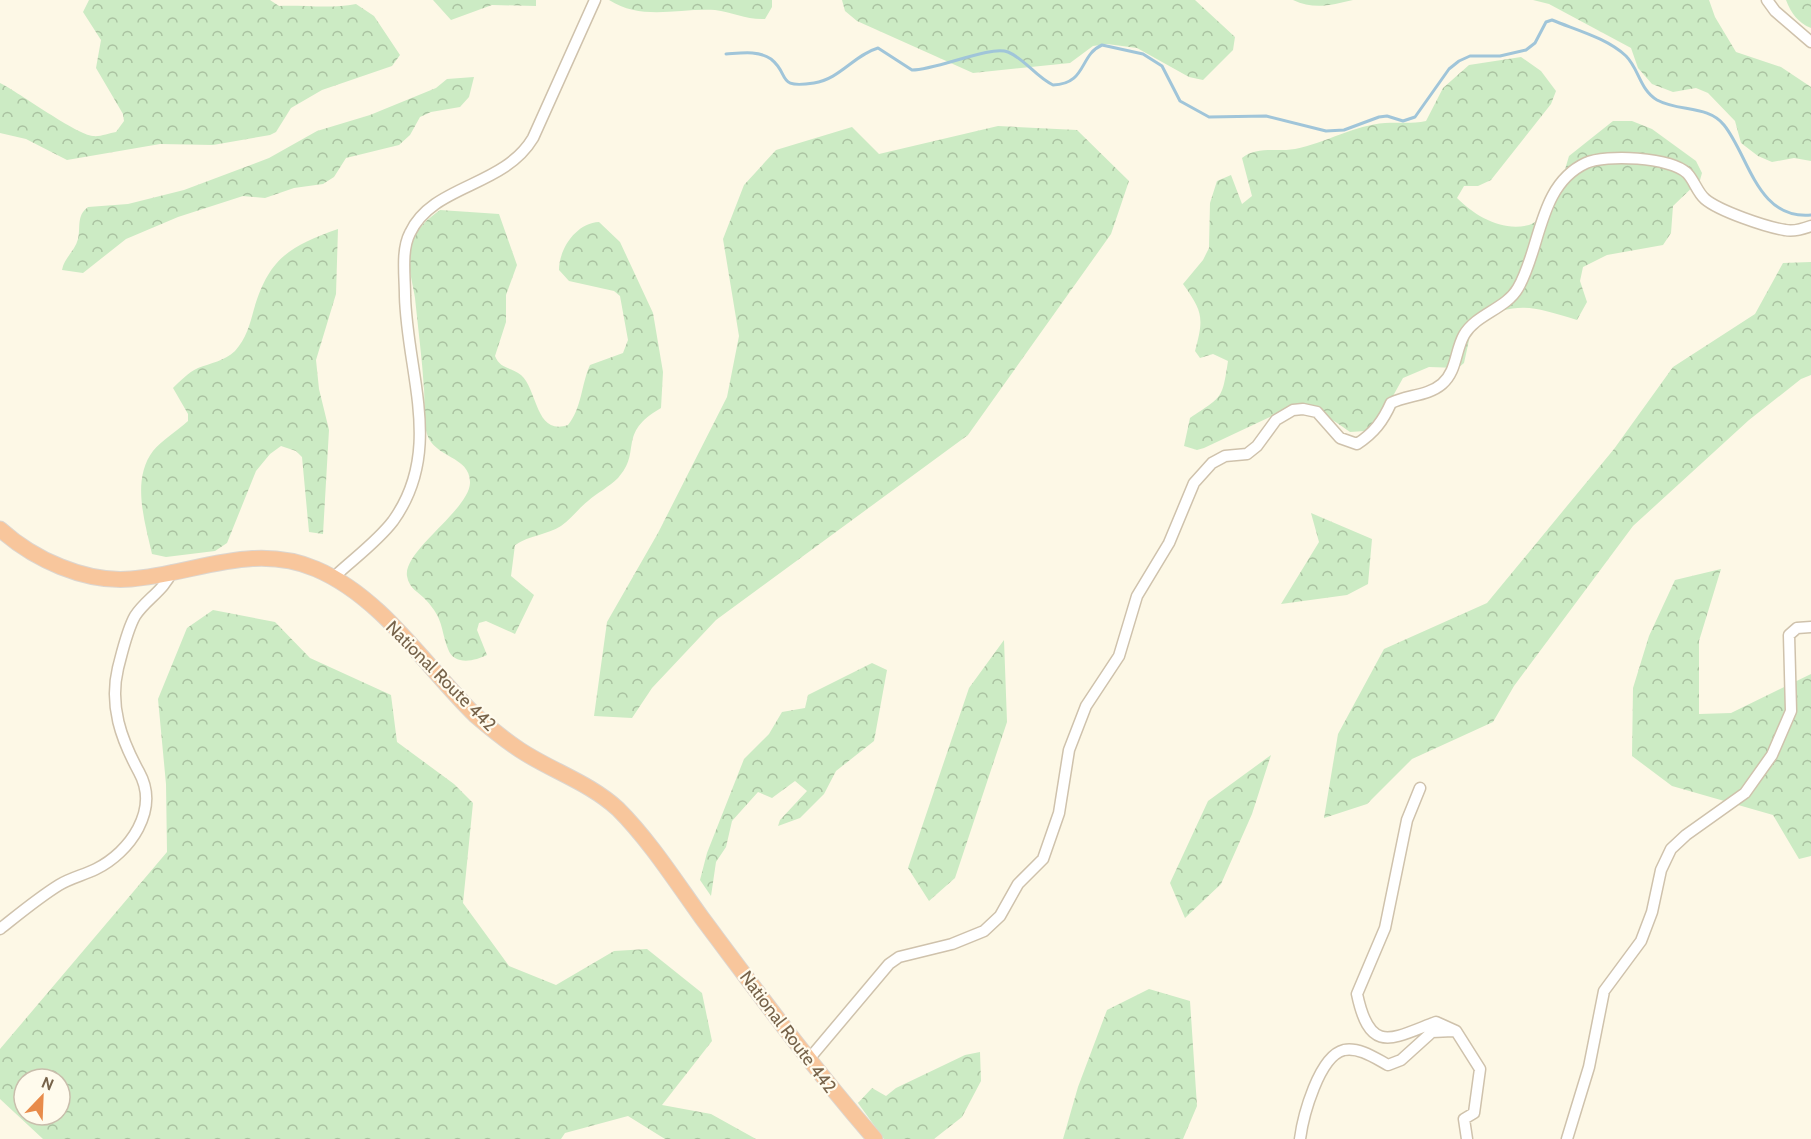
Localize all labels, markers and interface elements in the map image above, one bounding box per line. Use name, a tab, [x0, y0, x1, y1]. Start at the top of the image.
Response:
street label: National Route 442	[381, 616, 501, 736]
street label: National Route 442	[735, 967, 841, 1097]
north arrow	[12, 1067, 72, 1127]
text: N	[39, 1073, 57, 1095]

